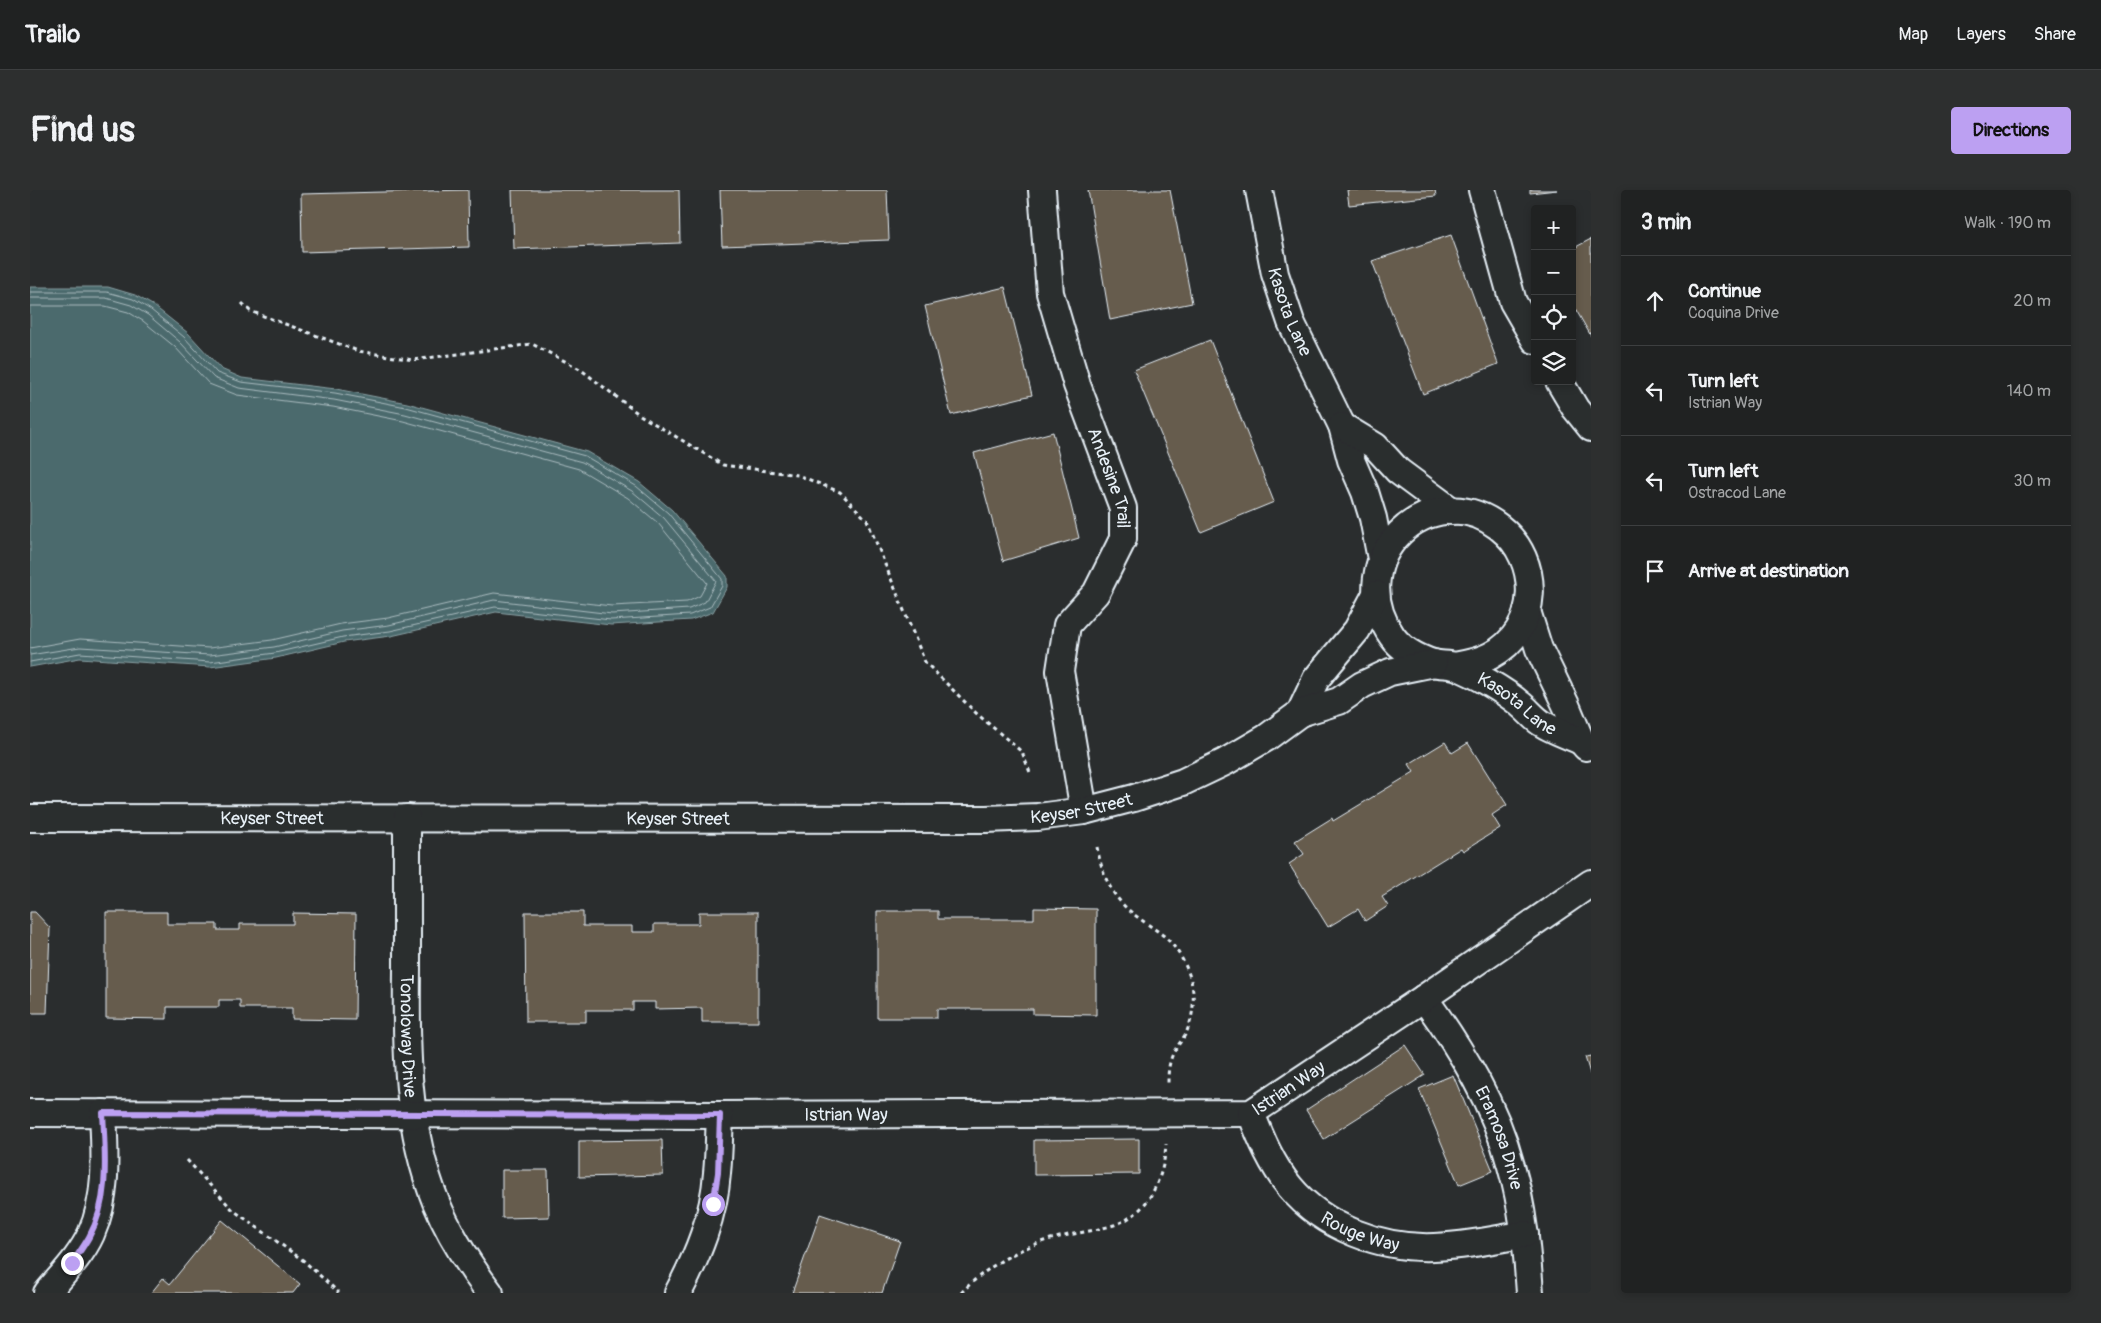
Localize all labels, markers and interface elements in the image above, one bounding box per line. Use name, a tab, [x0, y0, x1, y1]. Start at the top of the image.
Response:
text: Trailo	[25, 20, 80, 49]
text: Map	[1899, 23, 1928, 46]
text: Layers	[1956, 23, 2006, 46]
text: Share	[2034, 23, 2076, 46]
button: Directions	[1951, 107, 2071, 154]
text: Find us	[30, 108, 135, 152]
map controls	[1531, 205, 1576, 385]
button: +	[1531, 205, 1576, 250]
text: 3 min	[1641, 209, 1691, 236]
text: Walk · 190 m	[1964, 213, 2051, 233]
button: −	[1531, 250, 1576, 295]
street label: Kasota Lane	[1263, 266, 1318, 360]
text: Continue	[1688, 279, 1761, 303]
icon: ahead	[1641, 287, 1669, 315]
text: 20 m	[2013, 291, 2051, 311]
button: locate	[1531, 295, 1576, 340]
text: Coquina Drive	[1688, 303, 1779, 323]
button: layers	[1531, 340, 1576, 385]
text: Turn left	[1688, 369, 1758, 393]
icon: left	[1641, 377, 1669, 405]
text: 140 m	[2007, 381, 2051, 401]
text: Istrian Way	[1688, 393, 1762, 413]
street label: Andesine Trail	[1082, 424, 1135, 528]
text: Turn left	[1688, 459, 1758, 483]
icon: left	[1641, 467, 1669, 495]
text: 30 m	[2013, 471, 2051, 491]
text: Ostracod Lane	[1688, 483, 1786, 503]
icon: arrive	[1641, 557, 1669, 585]
text: Arrive at destination	[1688, 559, 1849, 583]
street label: Kasota Lane	[1473, 667, 1561, 741]
street label: Keyser Street	[1030, 787, 1135, 829]
street label: Keyser Street	[220, 807, 325, 830]
street label: Keyser Street	[626, 807, 731, 830]
street label: Tonoloway Drive	[395, 974, 422, 1099]
street label: Istrian Way	[1247, 1055, 1330, 1121]
street label: Eramosa Drive	[1470, 1082, 1528, 1192]
street label: Istrian Way	[804, 1103, 888, 1126]
route start	[702, 1193, 725, 1216]
street label: Rouge Way	[1316, 1206, 1401, 1256]
route end	[61, 1252, 84, 1275]

